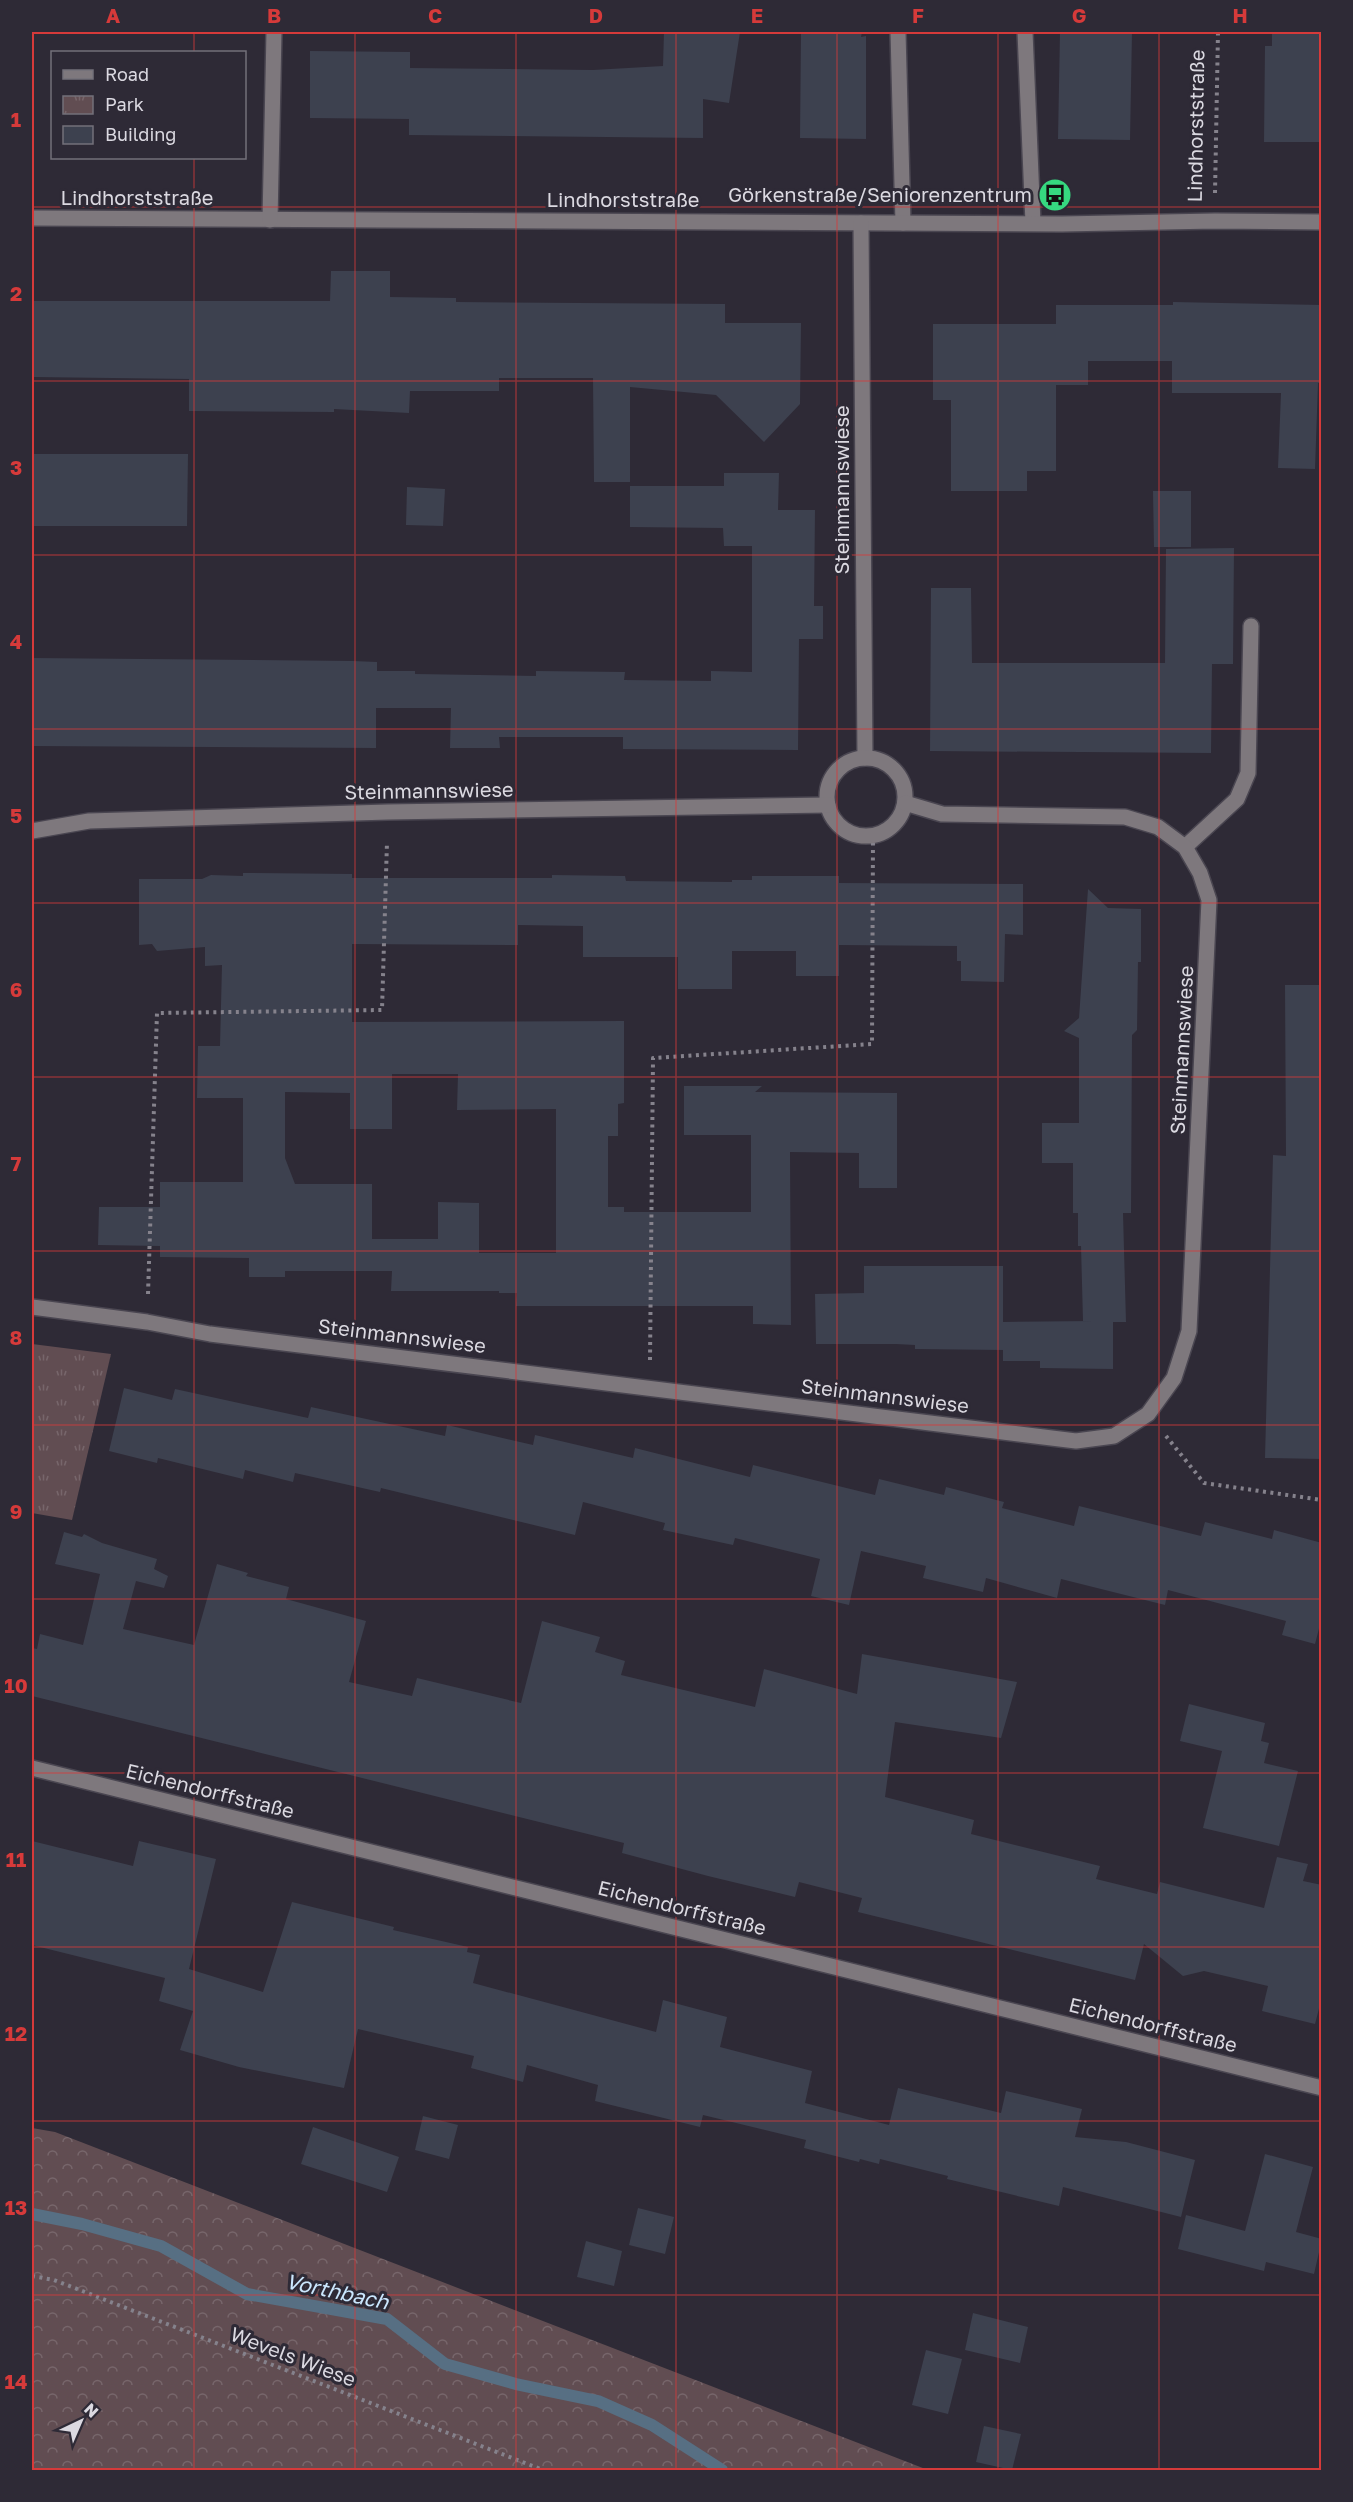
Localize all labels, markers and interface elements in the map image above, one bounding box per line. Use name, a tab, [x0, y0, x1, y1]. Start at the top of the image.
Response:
text: A	[106, 3, 120, 27]
text: B	[267, 3, 281, 27]
text: C	[428, 3, 442, 27]
text: D	[589, 3, 603, 27]
text: E	[751, 3, 763, 27]
text: F	[912, 3, 924, 27]
text: G	[1072, 3, 1086, 27]
text: H	[1232, 3, 1248, 27]
street label: Lindhorststraße	[1182, 49, 1208, 203]
legend	[51, 51, 246, 159]
text: Road	[105, 63, 149, 85]
text: Park	[105, 93, 144, 115]
text: 1	[11, 107, 21, 131]
text: Building	[105, 123, 176, 145]
bus stop icon: Görkenstraße/Seniorenzentrum	[1037, 177, 1073, 213]
place label: Görkenstraße/Seniorenzentrum	[728, 182, 1032, 206]
street label: Lindhorststraße	[61, 185, 213, 209]
street label: Lindhorststraße	[547, 187, 699, 211]
text: 2	[10, 281, 22, 305]
street label: Steinmannswiese	[829, 405, 853, 575]
text: 3	[10, 455, 22, 479]
text: 4	[10, 629, 22, 653]
street label: Steinmannswiese	[344, 777, 514, 803]
text: 5	[10, 803, 22, 827]
street label: Steinmannswiese	[1165, 965, 1197, 1135]
text: 6	[10, 977, 22, 1001]
text: 7	[11, 1151, 22, 1175]
street label: Steinmannswiese	[317, 1313, 488, 1357]
text: 8	[10, 1325, 22, 1349]
street label: Steinmannswiese	[800, 1373, 971, 1417]
text: 9	[10, 1499, 22, 1523]
text: 10	[4, 1673, 28, 1697]
street label: Eichendorffstraße	[124, 1757, 297, 1823]
text: 11	[6, 1847, 26, 1871]
street label: Eichendorffstraße	[596, 1874, 769, 1940]
street label: Eichendorffstraße	[1067, 1991, 1240, 2057]
text: 12	[5, 2021, 27, 2045]
text: 13	[5, 2195, 27, 2219]
water label: Vorthbach	[283, 2267, 392, 2315]
street label: Wevels Wiese	[227, 2321, 359, 2391]
text: 14	[5, 2369, 27, 2393]
north arrow	[51, 2391, 111, 2451]
text: N	[80, 2399, 103, 2422]

